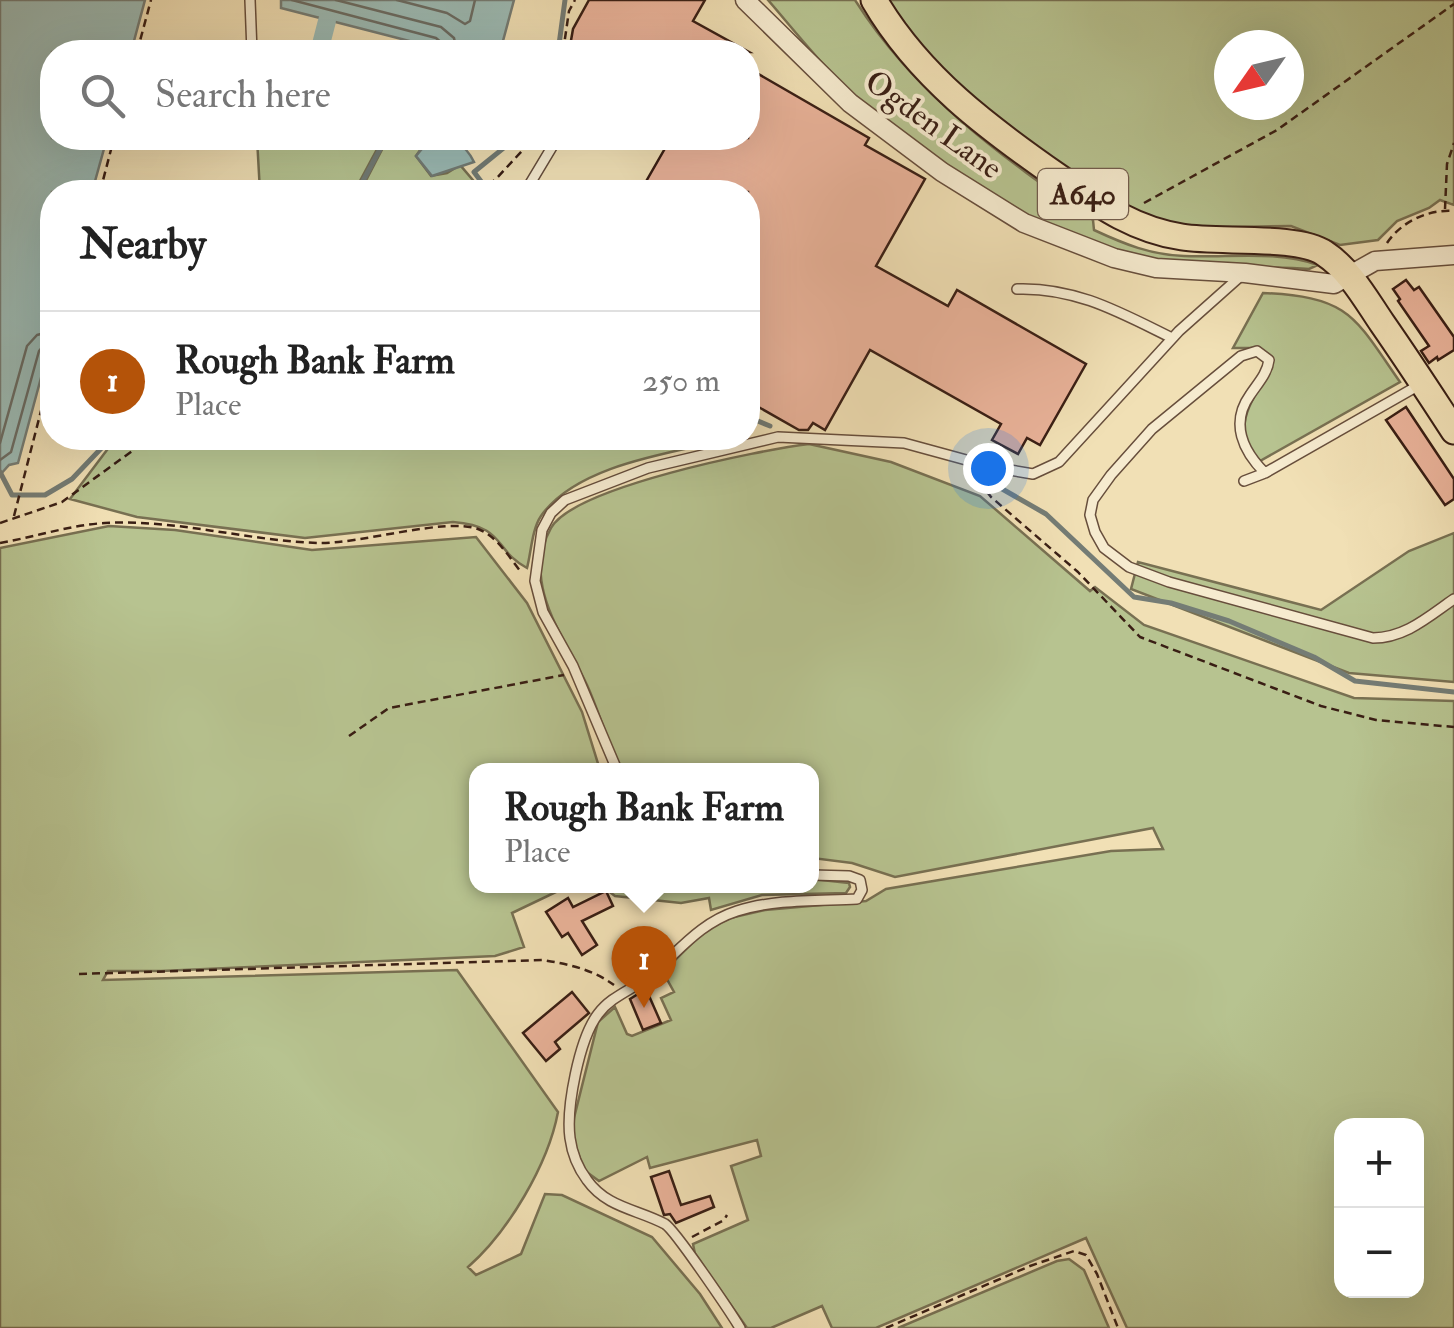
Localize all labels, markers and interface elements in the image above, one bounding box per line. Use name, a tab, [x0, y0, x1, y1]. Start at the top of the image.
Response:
north arrow	[1214, 30, 1304, 120]
search box	[40, 40, 760, 150]
street label: Ogden Lane	[857, 61, 1010, 188]
icon: search	[75, 68, 130, 123]
text: Search here	[155, 71, 331, 119]
road number: A640	[1038, 169, 1128, 219]
text: Nearby	[80, 219, 206, 271]
text: Rough Bank Farm	[175, 337, 455, 385]
text: 1	[107, 361, 118, 401]
text: 250 m	[642, 361, 720, 401]
text: Place	[175, 385, 241, 425]
your location	[963, 443, 1014, 494]
popup	[469, 763, 819, 893]
text: Rough Bank Farm	[504, 784, 784, 832]
text: Place	[504, 832, 570, 872]
pin: 1	[612, 926, 676, 1008]
map controls	[1334, 1118, 1424, 1298]
button: +	[1334, 1118, 1424, 1208]
button: −	[1334, 1208, 1424, 1298]

